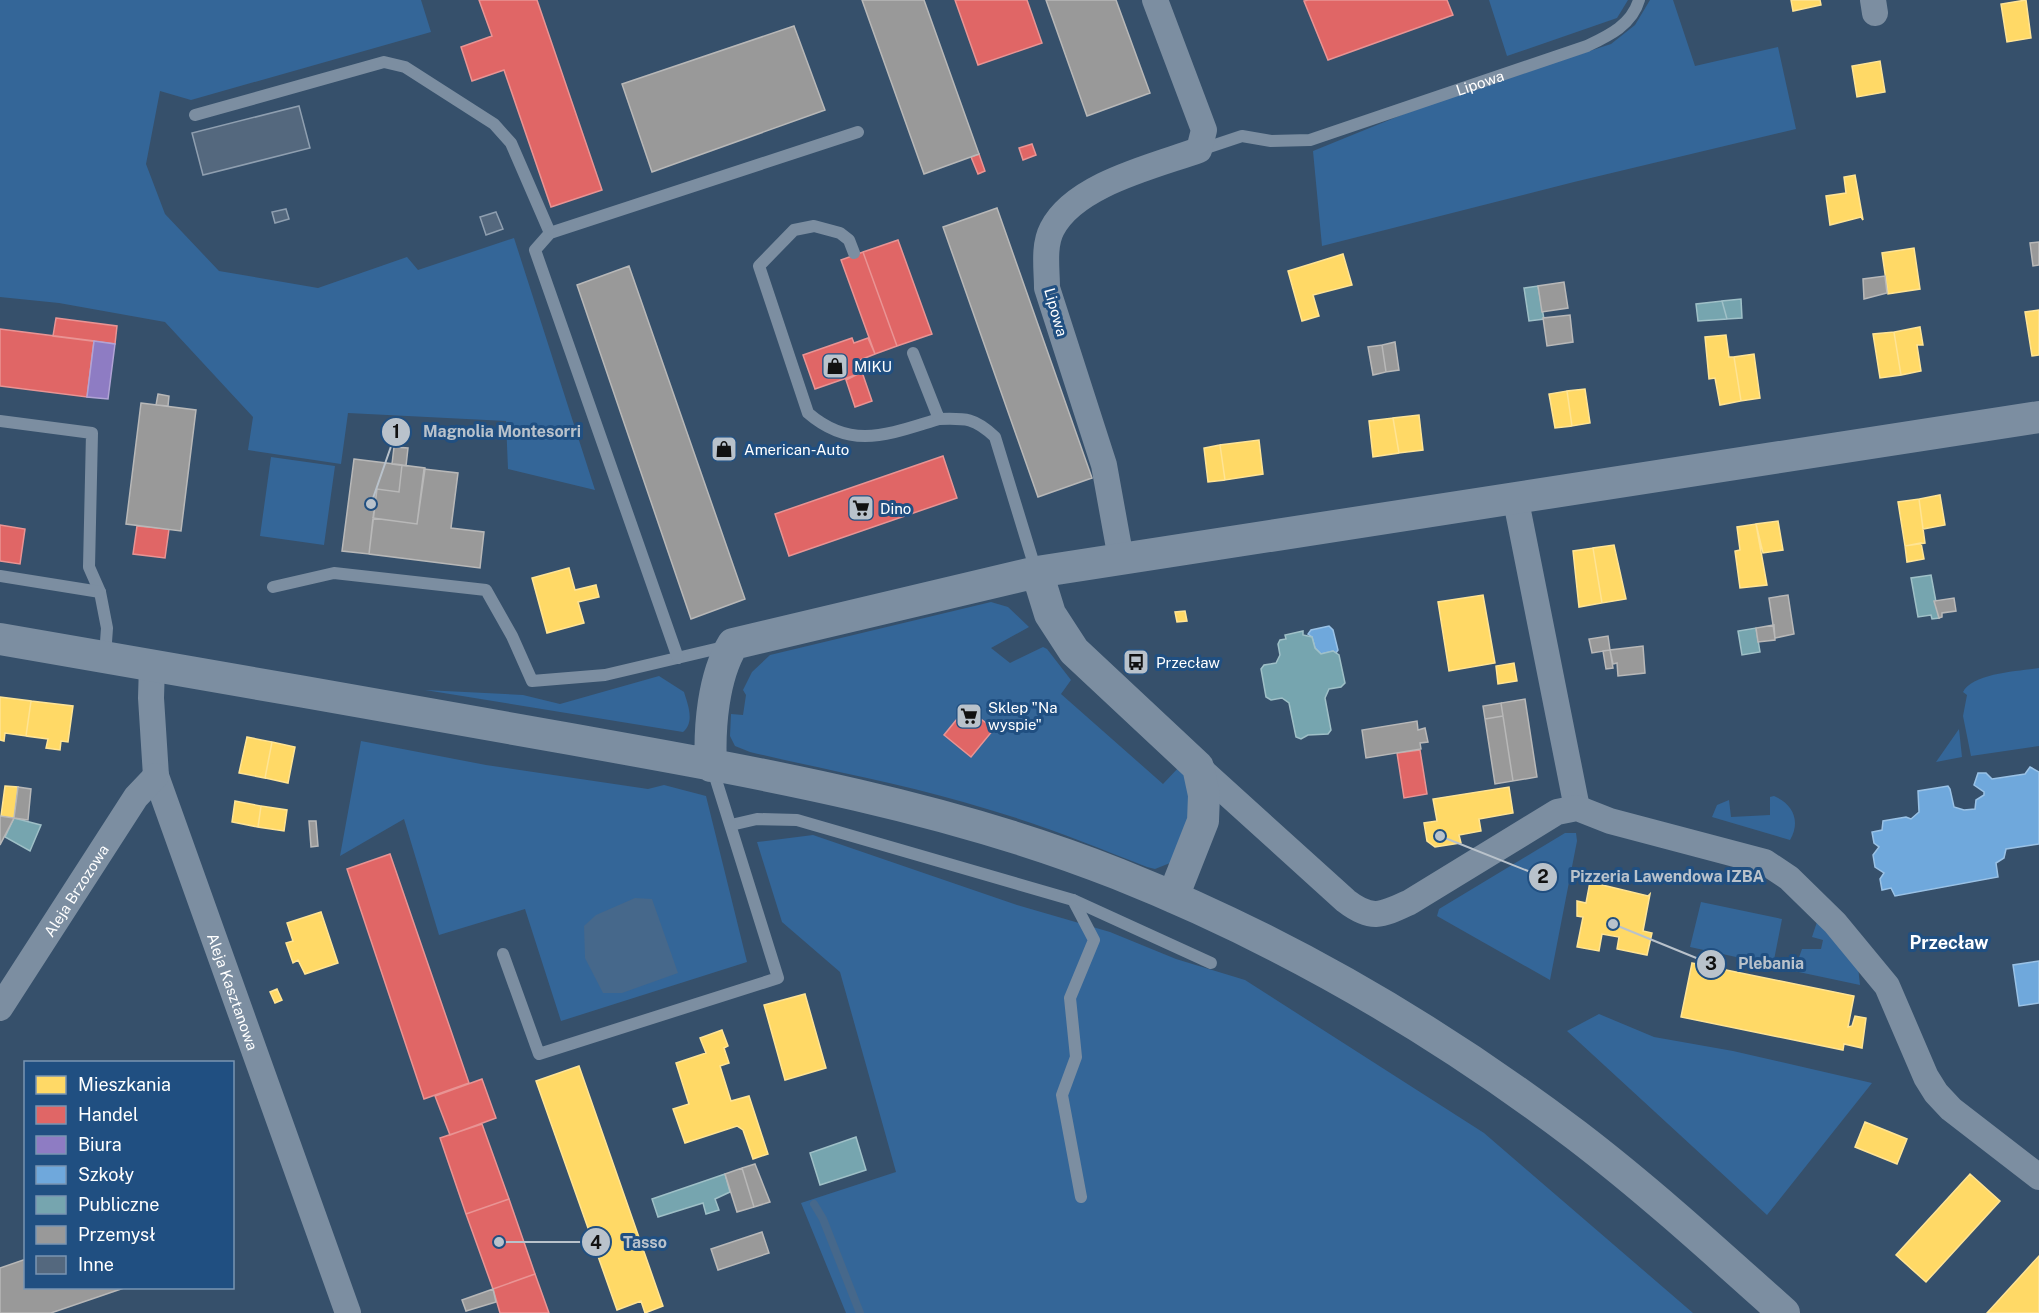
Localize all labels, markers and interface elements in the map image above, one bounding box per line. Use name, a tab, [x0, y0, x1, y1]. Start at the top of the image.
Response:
street label: Lipowa	[1454, 66, 1506, 98]
street label: Lipowa	[1041, 286, 1071, 338]
shop icon: MIKU	[820, 351, 850, 381]
place label: MIKU	[854, 358, 892, 375]
callout: Magnolia Montesorri	[381, 415, 593, 449]
text: 1	[392, 421, 400, 442]
text: Magnolia Montesorri	[423, 422, 581, 441]
shop icon: American-Auto	[709, 434, 739, 464]
place label: American-Auto	[744, 441, 849, 458]
supermarket icon: Dino	[846, 493, 876, 523]
place label: Dino	[880, 500, 911, 517]
bus stop icon: Przecław	[1121, 647, 1151, 677]
place label: Przecław	[1156, 654, 1220, 671]
place label: Sklep "Na wyspie"	[988, 699, 1058, 733]
supermarket icon: Sklep "Na wyspie"	[954, 701, 984, 731]
street label: Aleja Brzozowa	[40, 841, 112, 940]
callout: Pizzeria Lawendowa IZBA	[1528, 860, 1776, 894]
text: 2	[1537, 866, 1549, 887]
text: Pizzeria Lawendowa IZBA	[1570, 867, 1764, 886]
street label: Aleja Kasztanowa	[204, 931, 262, 1052]
district label: Przecław	[1910, 932, 1988, 953]
callout: Plebania	[1696, 947, 1816, 981]
text: 3	[1705, 953, 1717, 974]
text: Plebania	[1738, 954, 1804, 973]
legend	[24, 1061, 234, 1289]
text: Mieszkania	[78, 1074, 171, 1095]
text: Handel	[78, 1104, 138, 1125]
text: Biura	[78, 1134, 122, 1155]
text: Szkoły	[78, 1164, 134, 1185]
text: Publiczne	[78, 1194, 159, 1215]
text: Przemysł	[78, 1224, 156, 1245]
callout: Tasso	[581, 1225, 679, 1259]
text: 4	[590, 1232, 602, 1253]
text: Tasso	[623, 1233, 667, 1252]
text: Inne	[78, 1254, 114, 1275]

